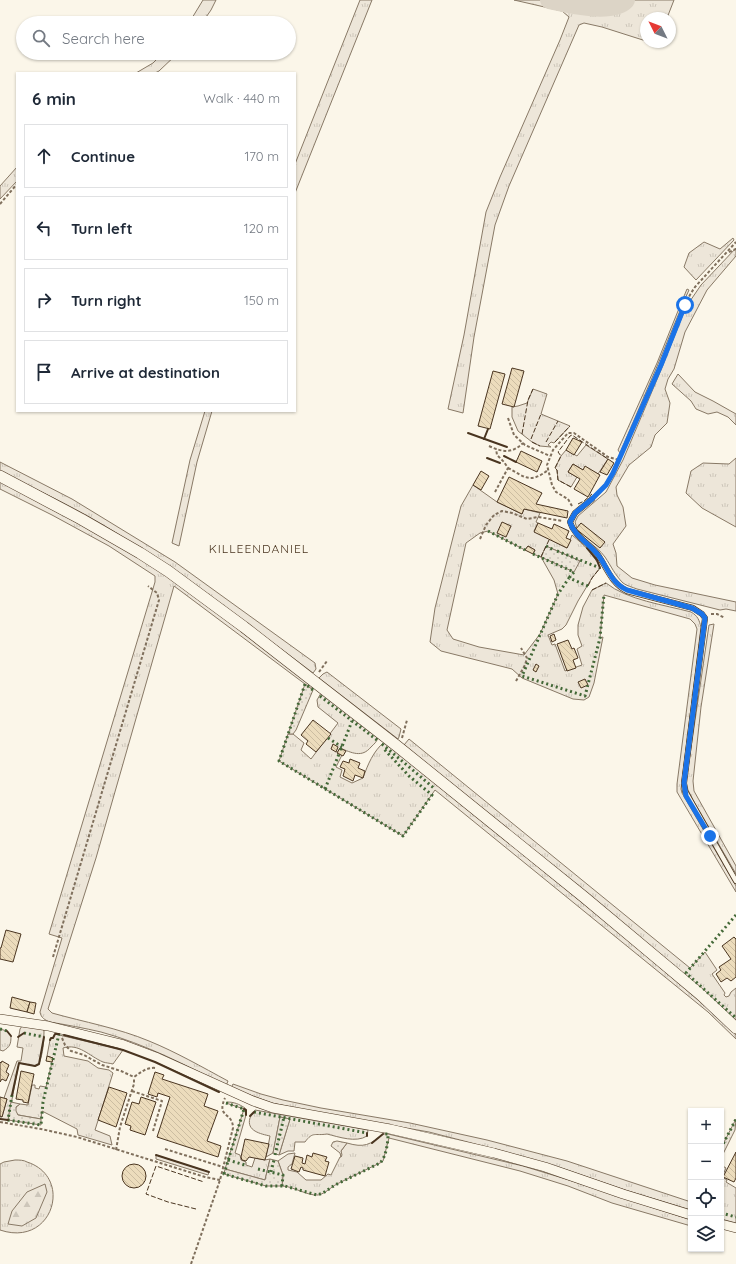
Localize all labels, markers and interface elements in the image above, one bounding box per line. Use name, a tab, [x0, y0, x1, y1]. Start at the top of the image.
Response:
north arrow	[640, 12, 676, 48]
search box	[16, 16, 296, 60]
icon: search	[30, 27, 52, 49]
text: Search here	[62, 29, 145, 48]
text: 6 min	[32, 88, 76, 109]
text: Walk · 440 m	[203, 90, 280, 106]
icon: ahead	[33, 145, 55, 167]
text: Continue	[71, 147, 135, 166]
text: 170 m	[244, 148, 279, 164]
icon: left	[33, 217, 55, 239]
text: Turn left	[71, 219, 133, 238]
text: 120 m	[244, 220, 279, 236]
icon: right	[33, 289, 55, 311]
text: Turn right	[71, 291, 142, 310]
text: 150 m	[244, 292, 279, 308]
route start	[676, 296, 694, 314]
icon: arrive	[33, 361, 55, 383]
text: Arrive at destination	[71, 363, 220, 382]
district label: KILLEENDANIEL	[209, 541, 309, 556]
route end	[701, 827, 719, 845]
map controls	[688, 1108, 724, 1252]
button: +	[688, 1108, 724, 1144]
button: −	[688, 1144, 724, 1180]
button: locate	[688, 1180, 724, 1216]
button: layers	[688, 1216, 724, 1252]

